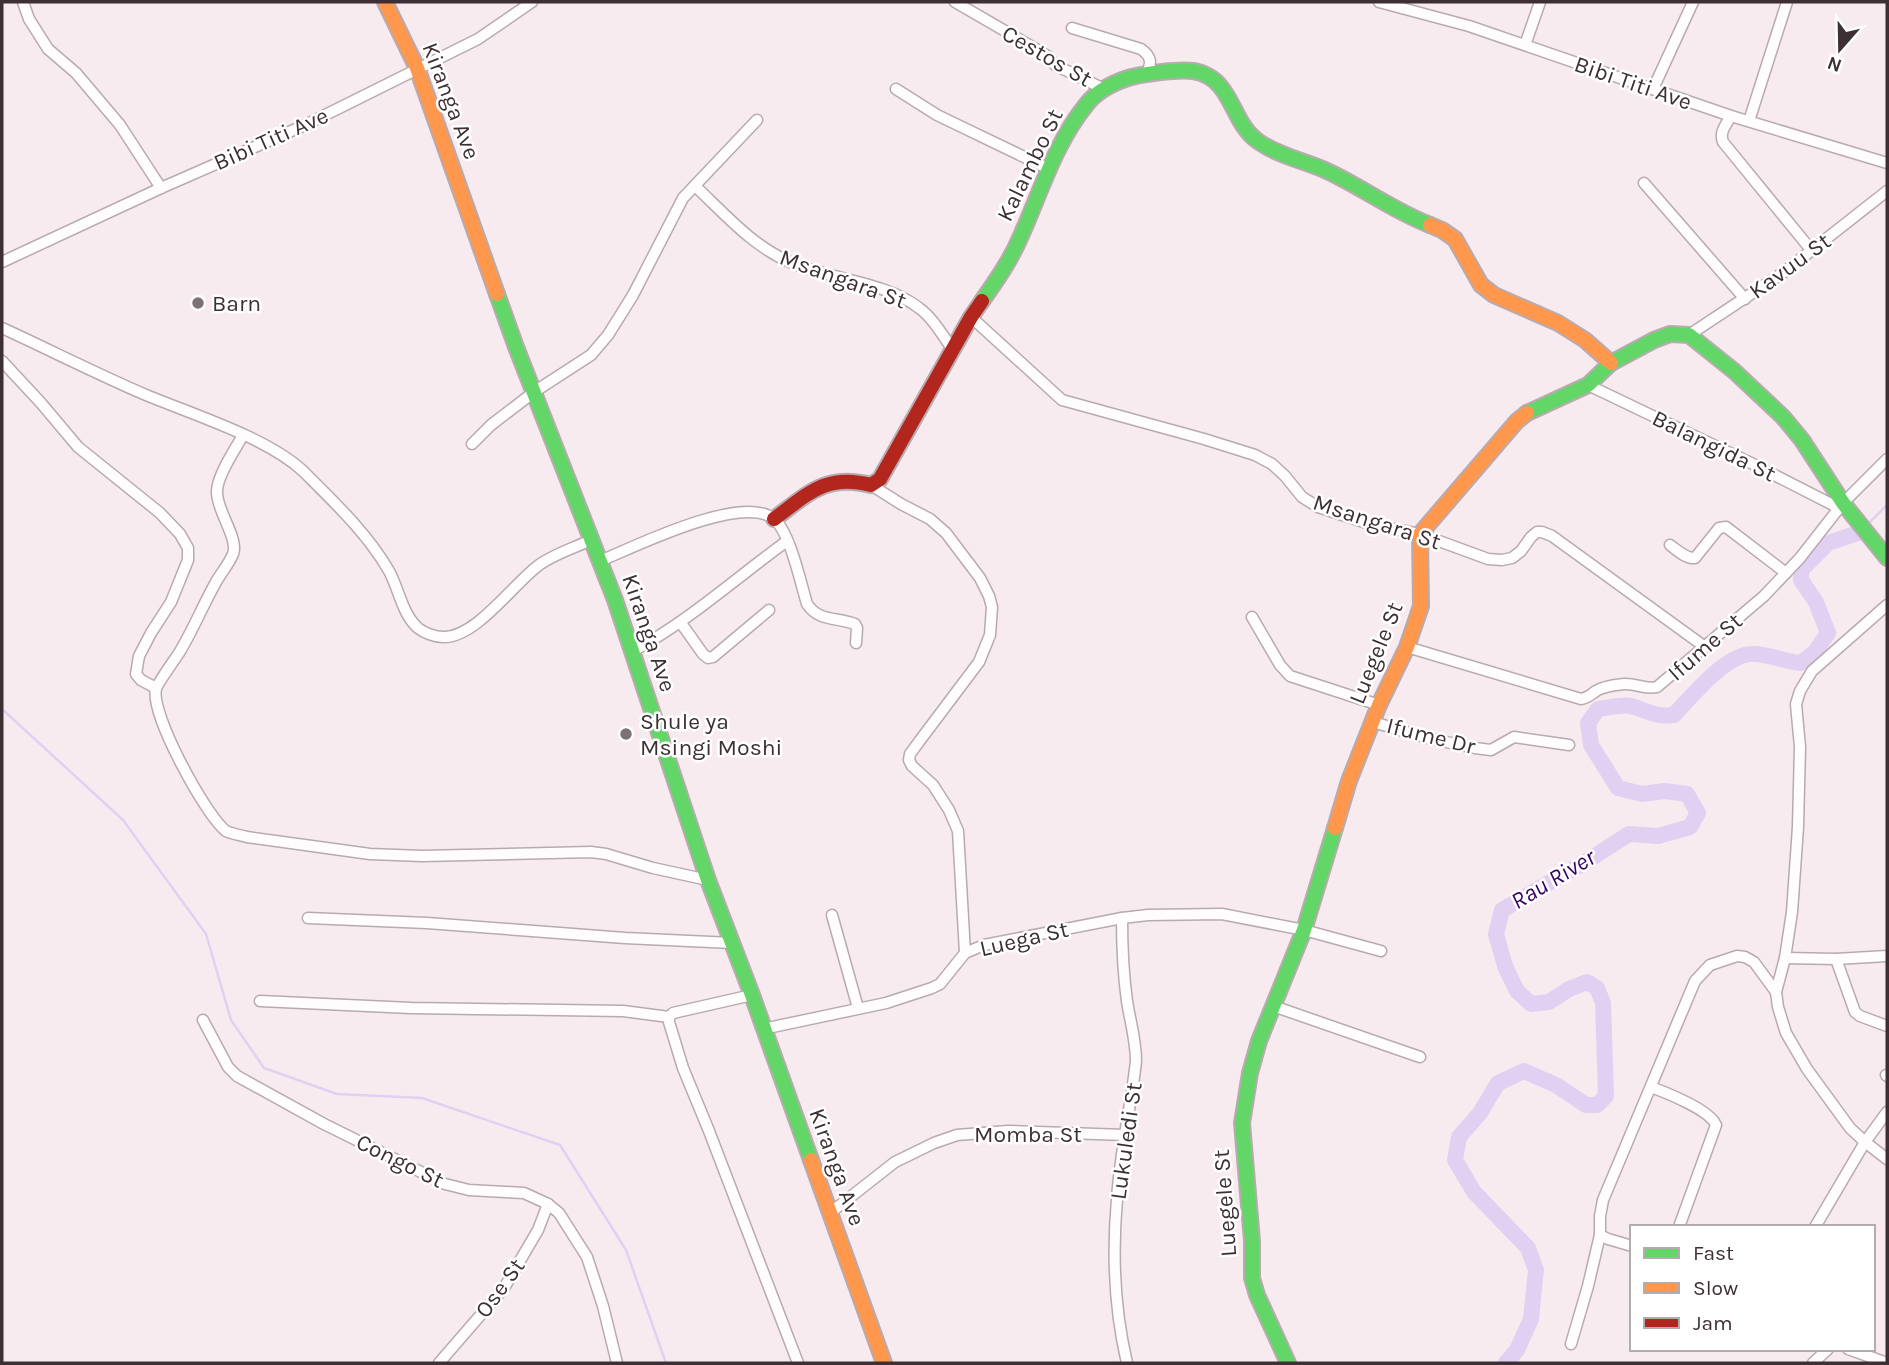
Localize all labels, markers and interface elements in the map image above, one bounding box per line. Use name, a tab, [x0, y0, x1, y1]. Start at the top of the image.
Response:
north arrow	[1805, 14, 1875, 84]
street label: Cestos St	[997, 19, 1097, 93]
street label: Kiranga Ave	[416, 39, 486, 163]
street label: Bibi Titi Ave	[1571, 50, 1695, 116]
text: N	[1824, 51, 1845, 77]
street label: Bibi Titi Ave	[210, 102, 332, 176]
street label: Kalambo St	[991, 104, 1069, 226]
street label: Kavuu St	[1744, 227, 1836, 305]
street label: Msangara St	[776, 244, 910, 315]
place label: Barn	[212, 290, 261, 317]
marker: Barn	[190, 295, 206, 311]
street label: Balangida St	[1648, 404, 1780, 488]
street label: Msangara St	[1310, 489, 1445, 555]
street label: Kiranga Ave	[616, 571, 682, 695]
street label: Luegele St	[1343, 598, 1409, 708]
street label: Ifume St	[1662, 607, 1748, 687]
place label: Shule ya Msingi Moshi	[640, 708, 782, 761]
street label: Ifume Dr	[1384, 712, 1479, 760]
marker: Shule ya Msingi Moshi	[618, 726, 634, 742]
water label: Rau River	[1506, 843, 1601, 915]
street label: Luega St	[977, 916, 1071, 962]
street label: Lukuledi St	[1104, 1080, 1148, 1201]
street label: Kiranga Ave	[803, 1105, 871, 1229]
street label: Momba St	[974, 1121, 1082, 1148]
street label: Congo St	[352, 1128, 449, 1194]
street label: Luegele St	[1208, 1148, 1242, 1258]
legend	[1630, 1225, 1875, 1351]
text: Fast	[1693, 1241, 1734, 1265]
street label: Ose St	[469, 1253, 531, 1323]
text: Slow	[1693, 1276, 1738, 1300]
text: Jam	[1693, 1311, 1733, 1335]

